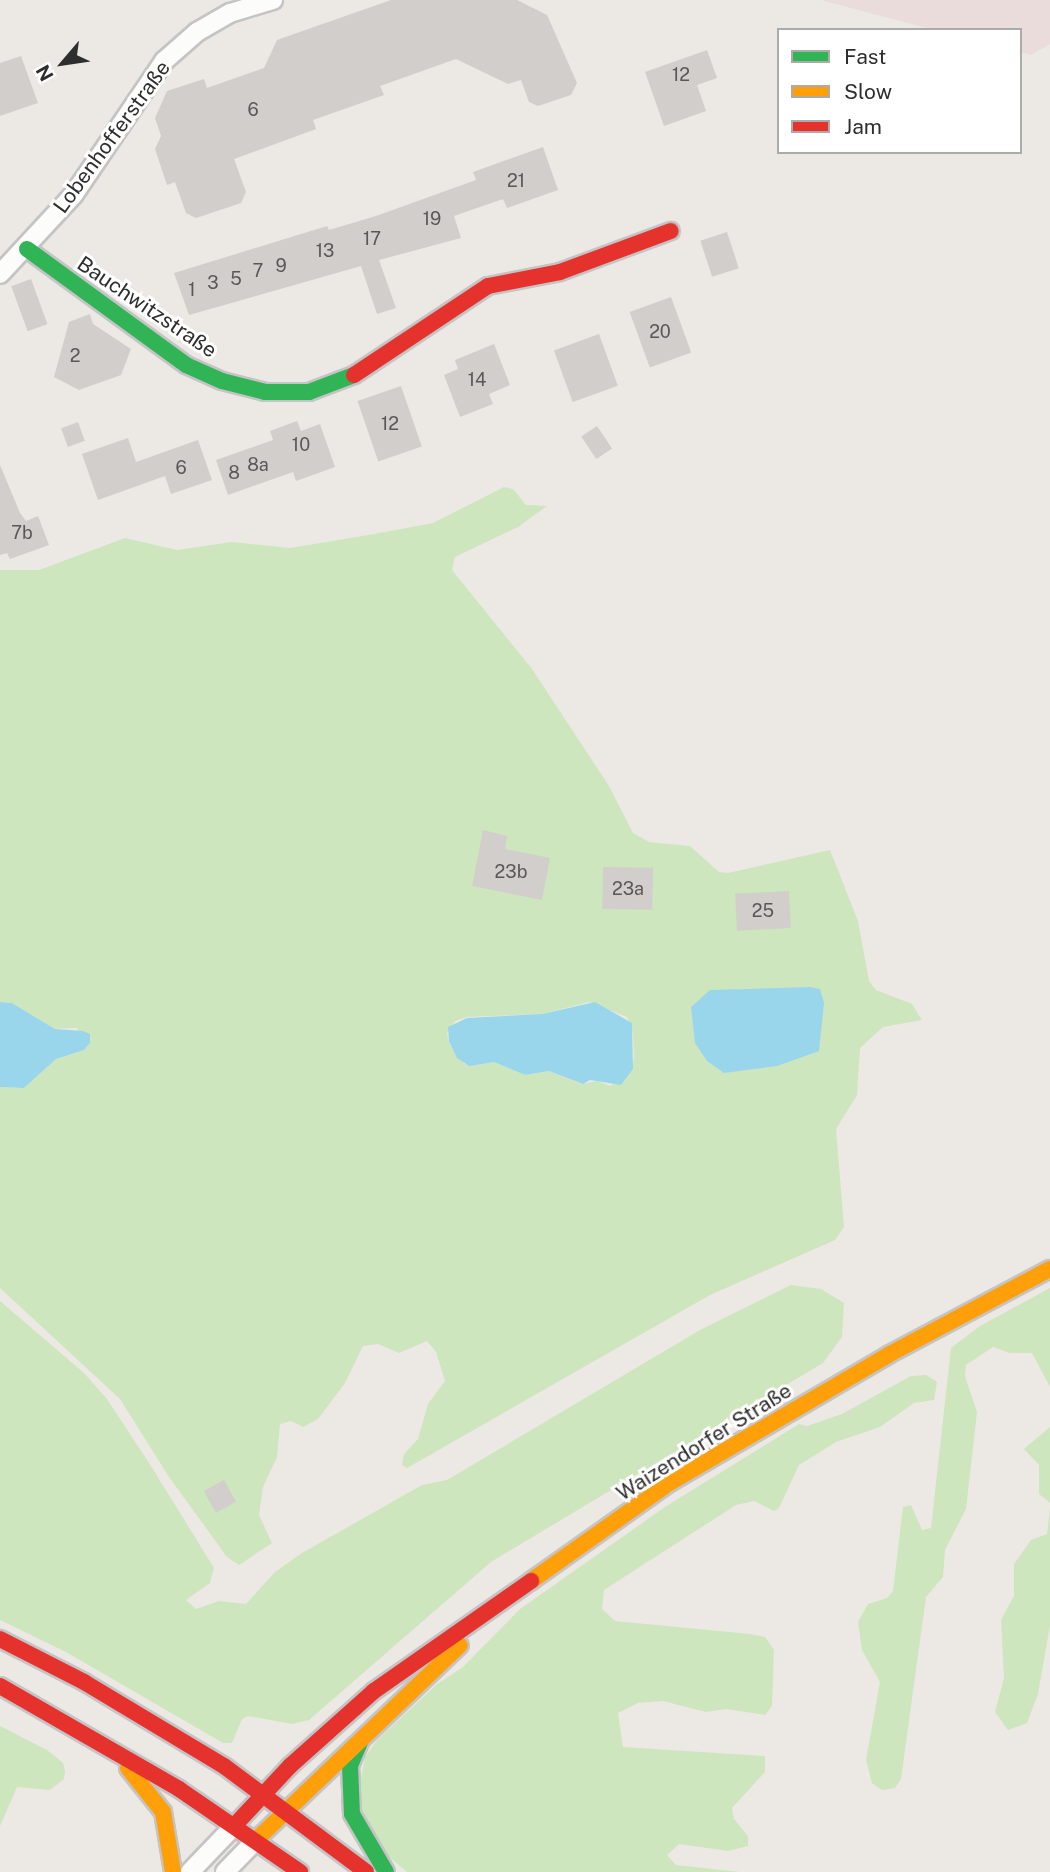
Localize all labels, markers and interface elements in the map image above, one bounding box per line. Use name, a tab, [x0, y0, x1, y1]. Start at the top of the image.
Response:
north arrow	[28, 28, 98, 98]
legend	[777, 28, 1022, 154]
text: Fast	[844, 44, 886, 69]
street label: Lobenhofferstraße	[48, 56, 176, 218]
text: N	[31, 61, 58, 85]
house number: 12	[672, 64, 690, 86]
text: Slow	[844, 79, 892, 104]
house number: 6	[247, 99, 259, 121]
text: Jam	[844, 114, 882, 139]
house number: 21	[507, 170, 525, 192]
house number: 19	[423, 208, 441, 230]
house number: 17	[363, 228, 381, 250]
house number: 13	[316, 240, 334, 262]
street label: Bauchwitzstraße	[72, 251, 222, 363]
house number: 9	[275, 255, 287, 277]
house number: 7	[253, 260, 263, 282]
house number: 5	[230, 268, 242, 290]
house number: 3	[207, 272, 219, 294]
house number: 1	[188, 279, 196, 301]
house number: 20	[649, 321, 671, 343]
house number: 2	[70, 345, 80, 367]
house number: 14	[468, 369, 486, 391]
house number: 12	[381, 413, 399, 435]
house number: 10	[292, 434, 310, 456]
house number: 8a	[247, 454, 269, 476]
house number: 6	[175, 457, 187, 479]
house number: 8	[228, 462, 240, 484]
house number: 7b	[11, 522, 33, 544]
house number: 23b	[495, 861, 527, 883]
house number: 23a	[612, 878, 644, 900]
house number: 25	[752, 900, 774, 922]
street label: Waizendorfer Straße	[612, 1378, 796, 1506]

